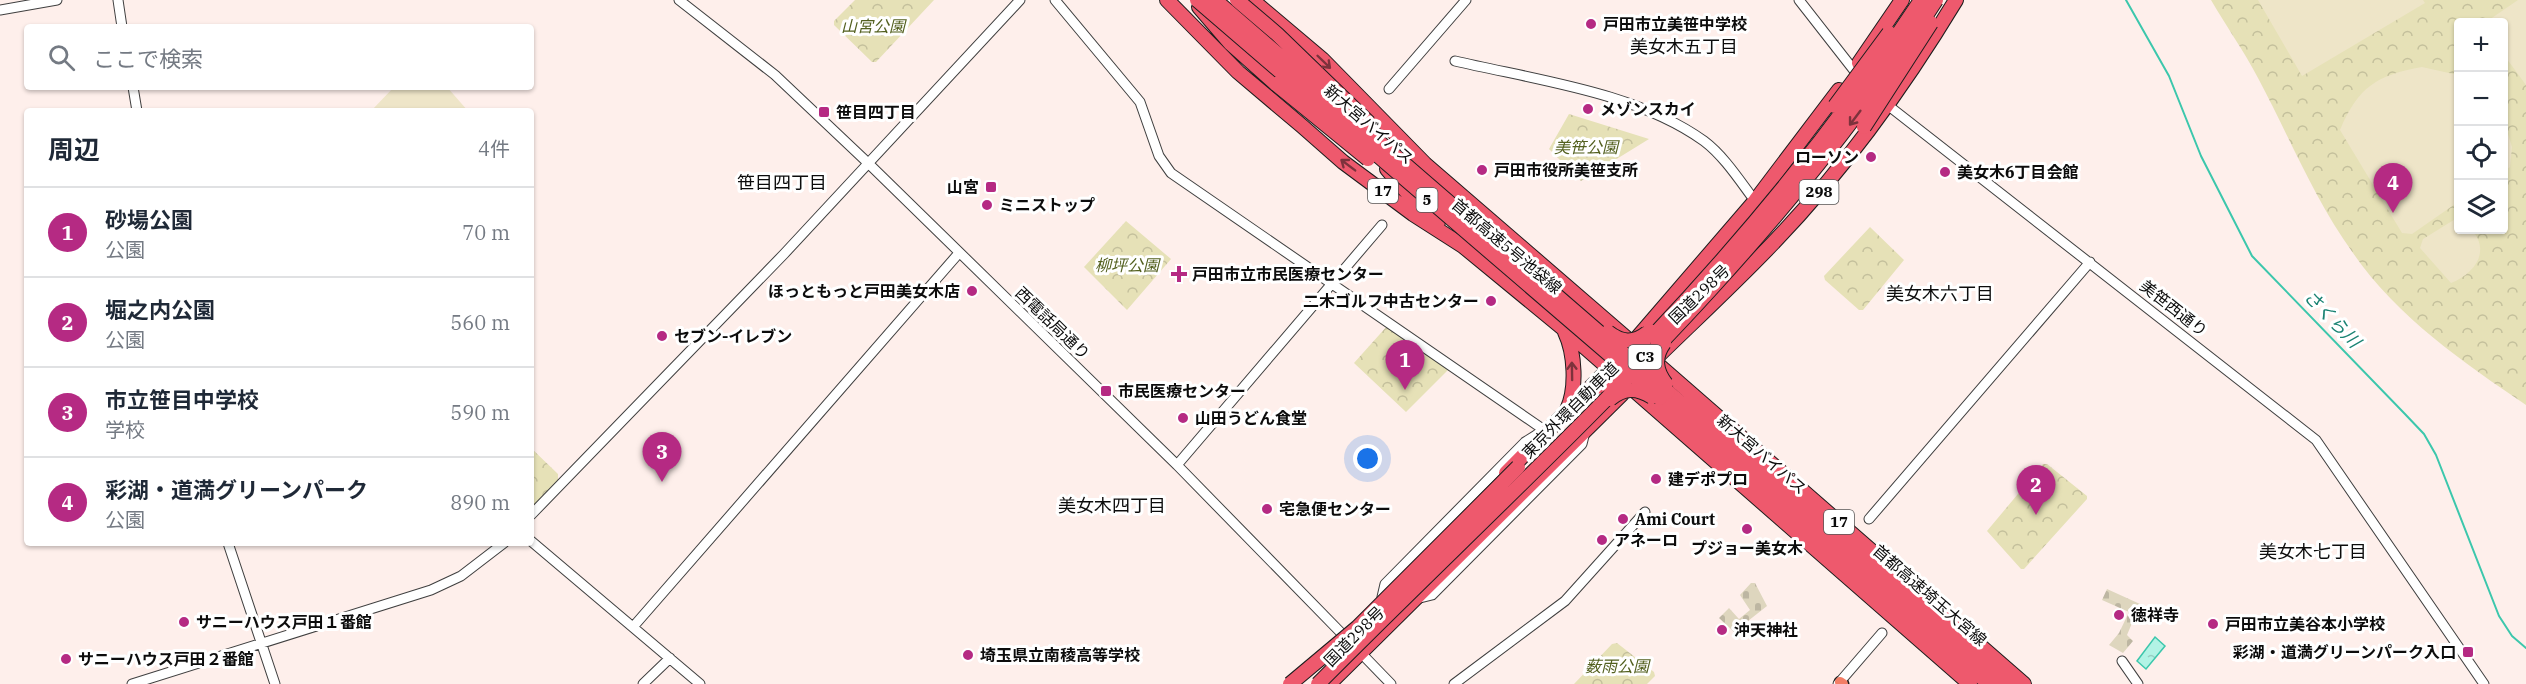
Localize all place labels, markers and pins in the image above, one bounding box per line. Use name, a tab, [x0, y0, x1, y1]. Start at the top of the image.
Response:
place label: 戸田市立美笹中学校	[1603, 14, 1747, 34]
marker: 戸田市立美笹中学校	[1584, 17, 1598, 31]
place label: メゾンスカイ	[1600, 99, 1696, 119]
place label: 笹目四丁目	[836, 102, 916, 122]
marker: メゾンスカイ	[1581, 102, 1595, 116]
marker: 笹目四丁目	[817, 105, 831, 119]
place label: ローソン	[1795, 147, 1859, 167]
marker: ローソン	[1864, 150, 1878, 164]
place label: 戸田市役所美笹支所	[1494, 160, 1638, 180]
place label: 美女木6丁目会館	[1957, 162, 2079, 182]
marker: 戸田市役所美笹支所	[1475, 163, 1489, 177]
pin: 4	[2374, 164, 2412, 213]
marker: 美女木6丁目会館	[1938, 165, 1952, 179]
place label: 山宮	[947, 177, 979, 197]
marker: 山宮	[984, 180, 998, 194]
place label: ミニストップ	[999, 195, 1095, 215]
marker: ミニストップ	[980, 198, 994, 212]
place label: 戸田市立市民医療センター	[1192, 264, 1384, 284]
marker: 戸田市立市民医療センター	[1170, 265, 1188, 283]
place label: ほっともっと戸田美女木店	[768, 281, 960, 301]
marker: ほっともっと戸田美女木店	[965, 284, 979, 298]
place label: 二木ゴルフ中古センター	[1303, 291, 1479, 311]
marker: 二木ゴルフ中古センター	[1484, 294, 1498, 308]
place label: セブン-イレブン	[674, 326, 792, 346]
marker: セブン-イレブン	[655, 329, 669, 343]
pin: 1	[1386, 340, 1424, 390]
place label: 市民医療センター	[1118, 381, 1246, 401]
marker: 市民医療センター	[1099, 384, 1113, 398]
place label: 山田うどん食堂	[1195, 408, 1307, 428]
marker: 山田うどん食堂	[1176, 411, 1190, 425]
pin: 3	[642, 432, 682, 482]
pin: 2	[2016, 466, 2056, 515]
place label: 建デポプロ	[1668, 469, 1748, 489]
marker: 建デポプロ	[1649, 472, 1663, 486]
place label: 宅急便センター	[1279, 499, 1391, 519]
marker: 宅急便センター	[1260, 502, 1274, 516]
place label: Ami Court	[1635, 509, 1715, 529]
marker: Ami Court	[1616, 512, 1630, 526]
marker: プジョー美女木	[1740, 522, 1754, 536]
place label: アネーロ	[1614, 530, 1678, 550]
marker: アネーロ	[1595, 533, 1609, 547]
place label: プジョー美女木	[1691, 538, 1803, 558]
place label: 徳祥寺	[2131, 605, 2179, 625]
marker: 徳祥寺	[2112, 608, 2126, 622]
place label: サニーハウス戸田１番館	[196, 612, 372, 632]
place label: 戸田市立美谷本小学校	[2225, 614, 2385, 634]
marker: サニーハウス戸田１番館	[177, 615, 191, 629]
marker: 戸田市立美谷本小学校	[2206, 617, 2220, 631]
place label: 沖天神社	[1734, 620, 1798, 640]
marker: 沖天神社	[1715, 623, 1729, 637]
place label: 彩湖・道満グリーンパーク入口	[2233, 642, 2456, 662]
place label: 埼玉県立南稜高等学校	[980, 645, 1140, 665]
marker: 彩湖・道満グリーンパーク入口	[2461, 645, 2475, 659]
marker: 埼玉県立南稜高等学校	[961, 648, 975, 662]
place label: サニーハウス戸田２番館	[78, 649, 254, 669]
marker: サニーハウス戸田２番館	[59, 652, 73, 666]

